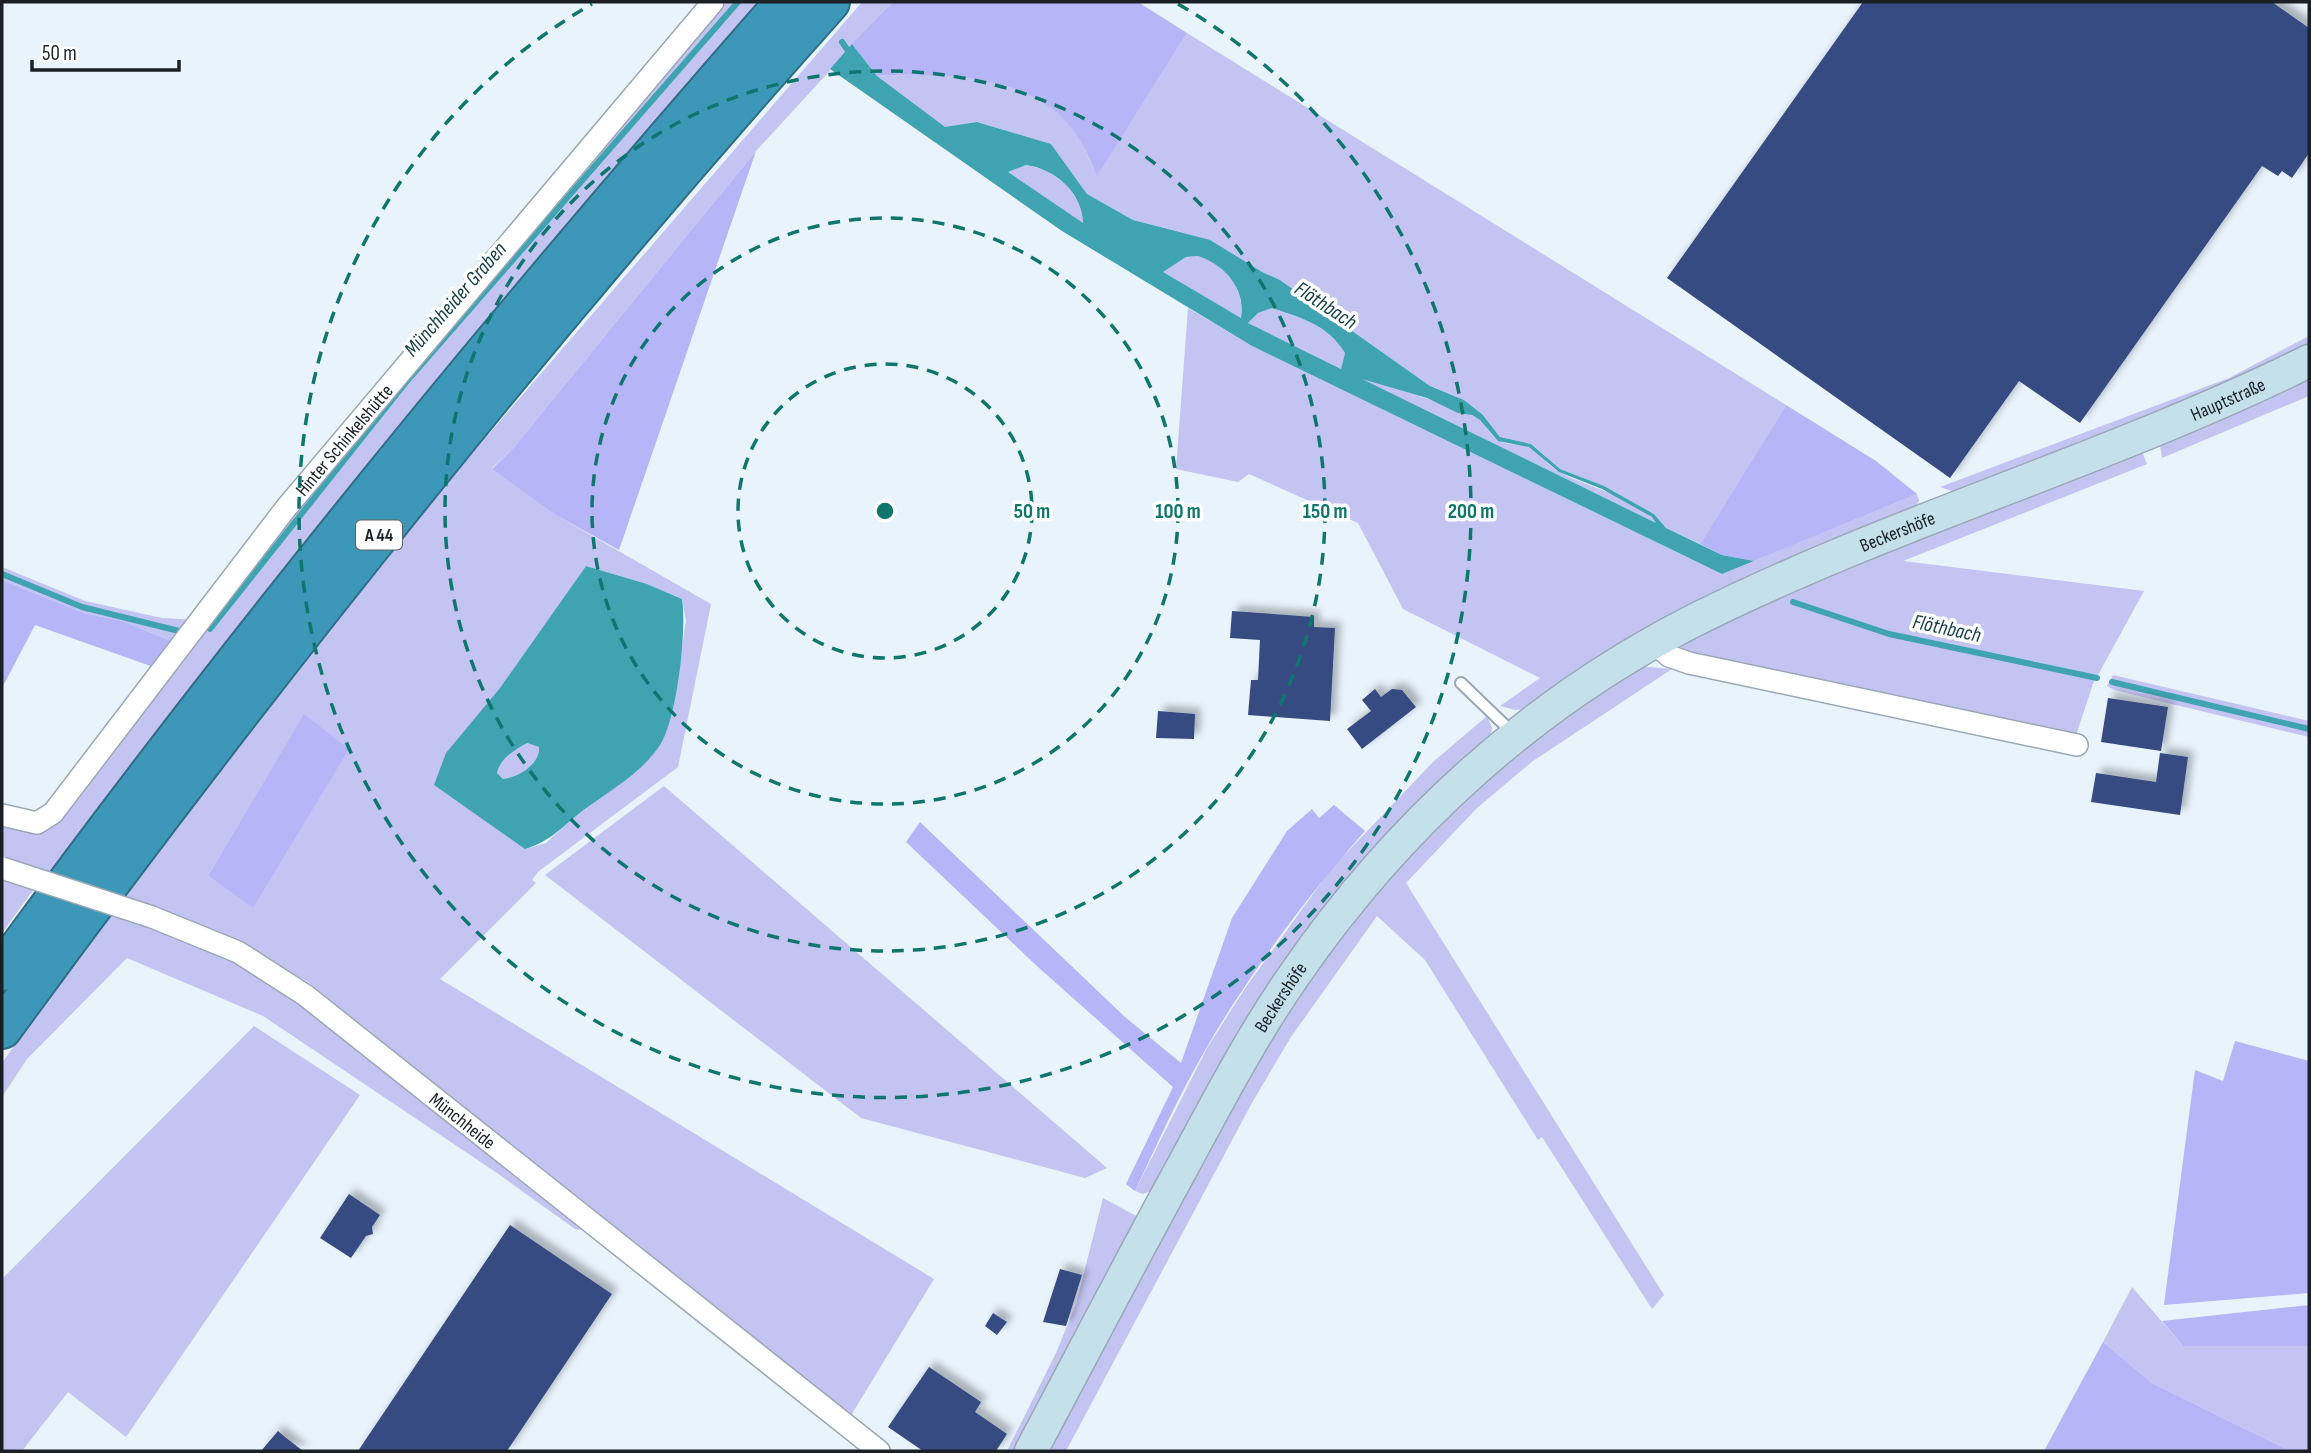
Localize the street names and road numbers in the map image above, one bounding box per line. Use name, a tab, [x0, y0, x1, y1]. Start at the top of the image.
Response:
street label: Hauptstraße	[2187, 374, 2269, 427]
street label: Hinter Schinkelshütte	[291, 380, 398, 501]
street label: Beckershöfe	[1857, 507, 1939, 558]
road number: A 44	[356, 520, 402, 550]
street label: Beckershöfe	[1250, 958, 1313, 1037]
street label: Münchheide	[424, 1088, 500, 1155]

